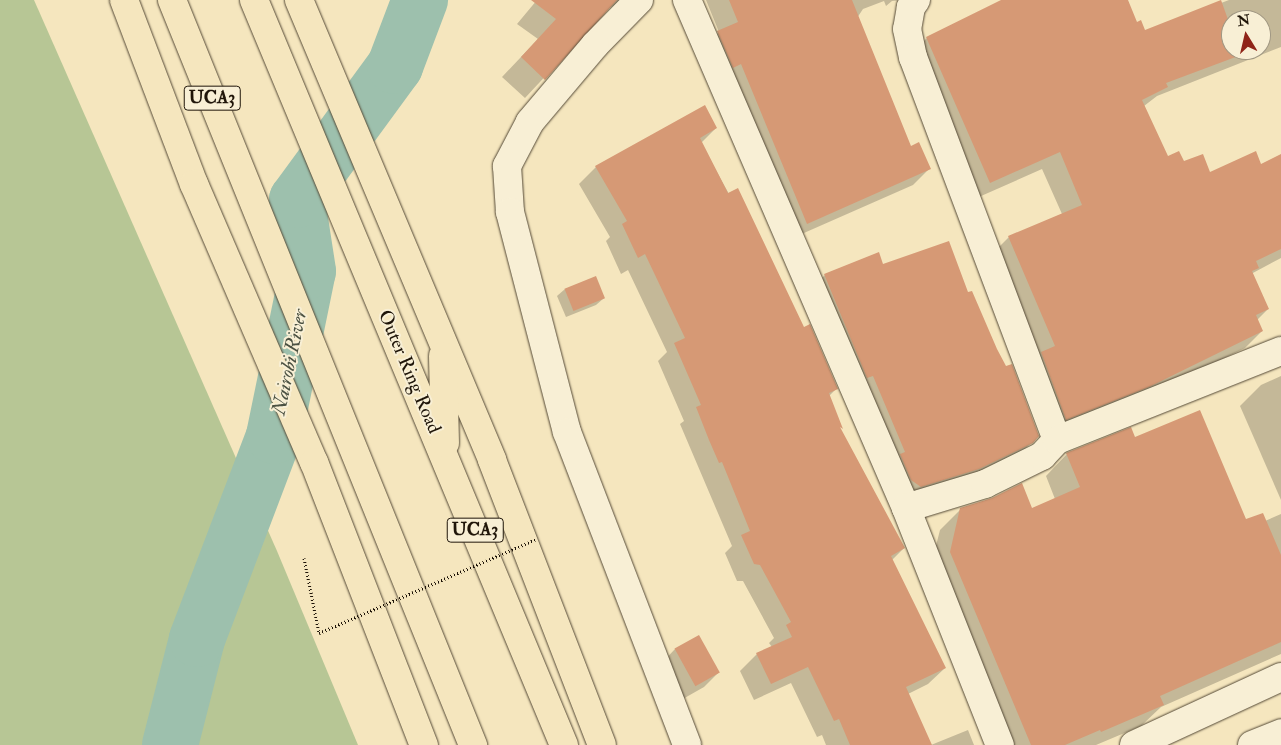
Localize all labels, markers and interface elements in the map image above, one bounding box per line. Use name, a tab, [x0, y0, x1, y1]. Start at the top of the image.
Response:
north arrow	[1221, 10, 1271, 60]
text: N	[1236, 11, 1251, 30]
road number: UCA3	[183, 82, 241, 114]
water label: Nairobi River	[266, 307, 312, 417]
street label: Outer Ring Road	[373, 307, 445, 437]
road number: UCA3	[446, 514, 504, 546]

